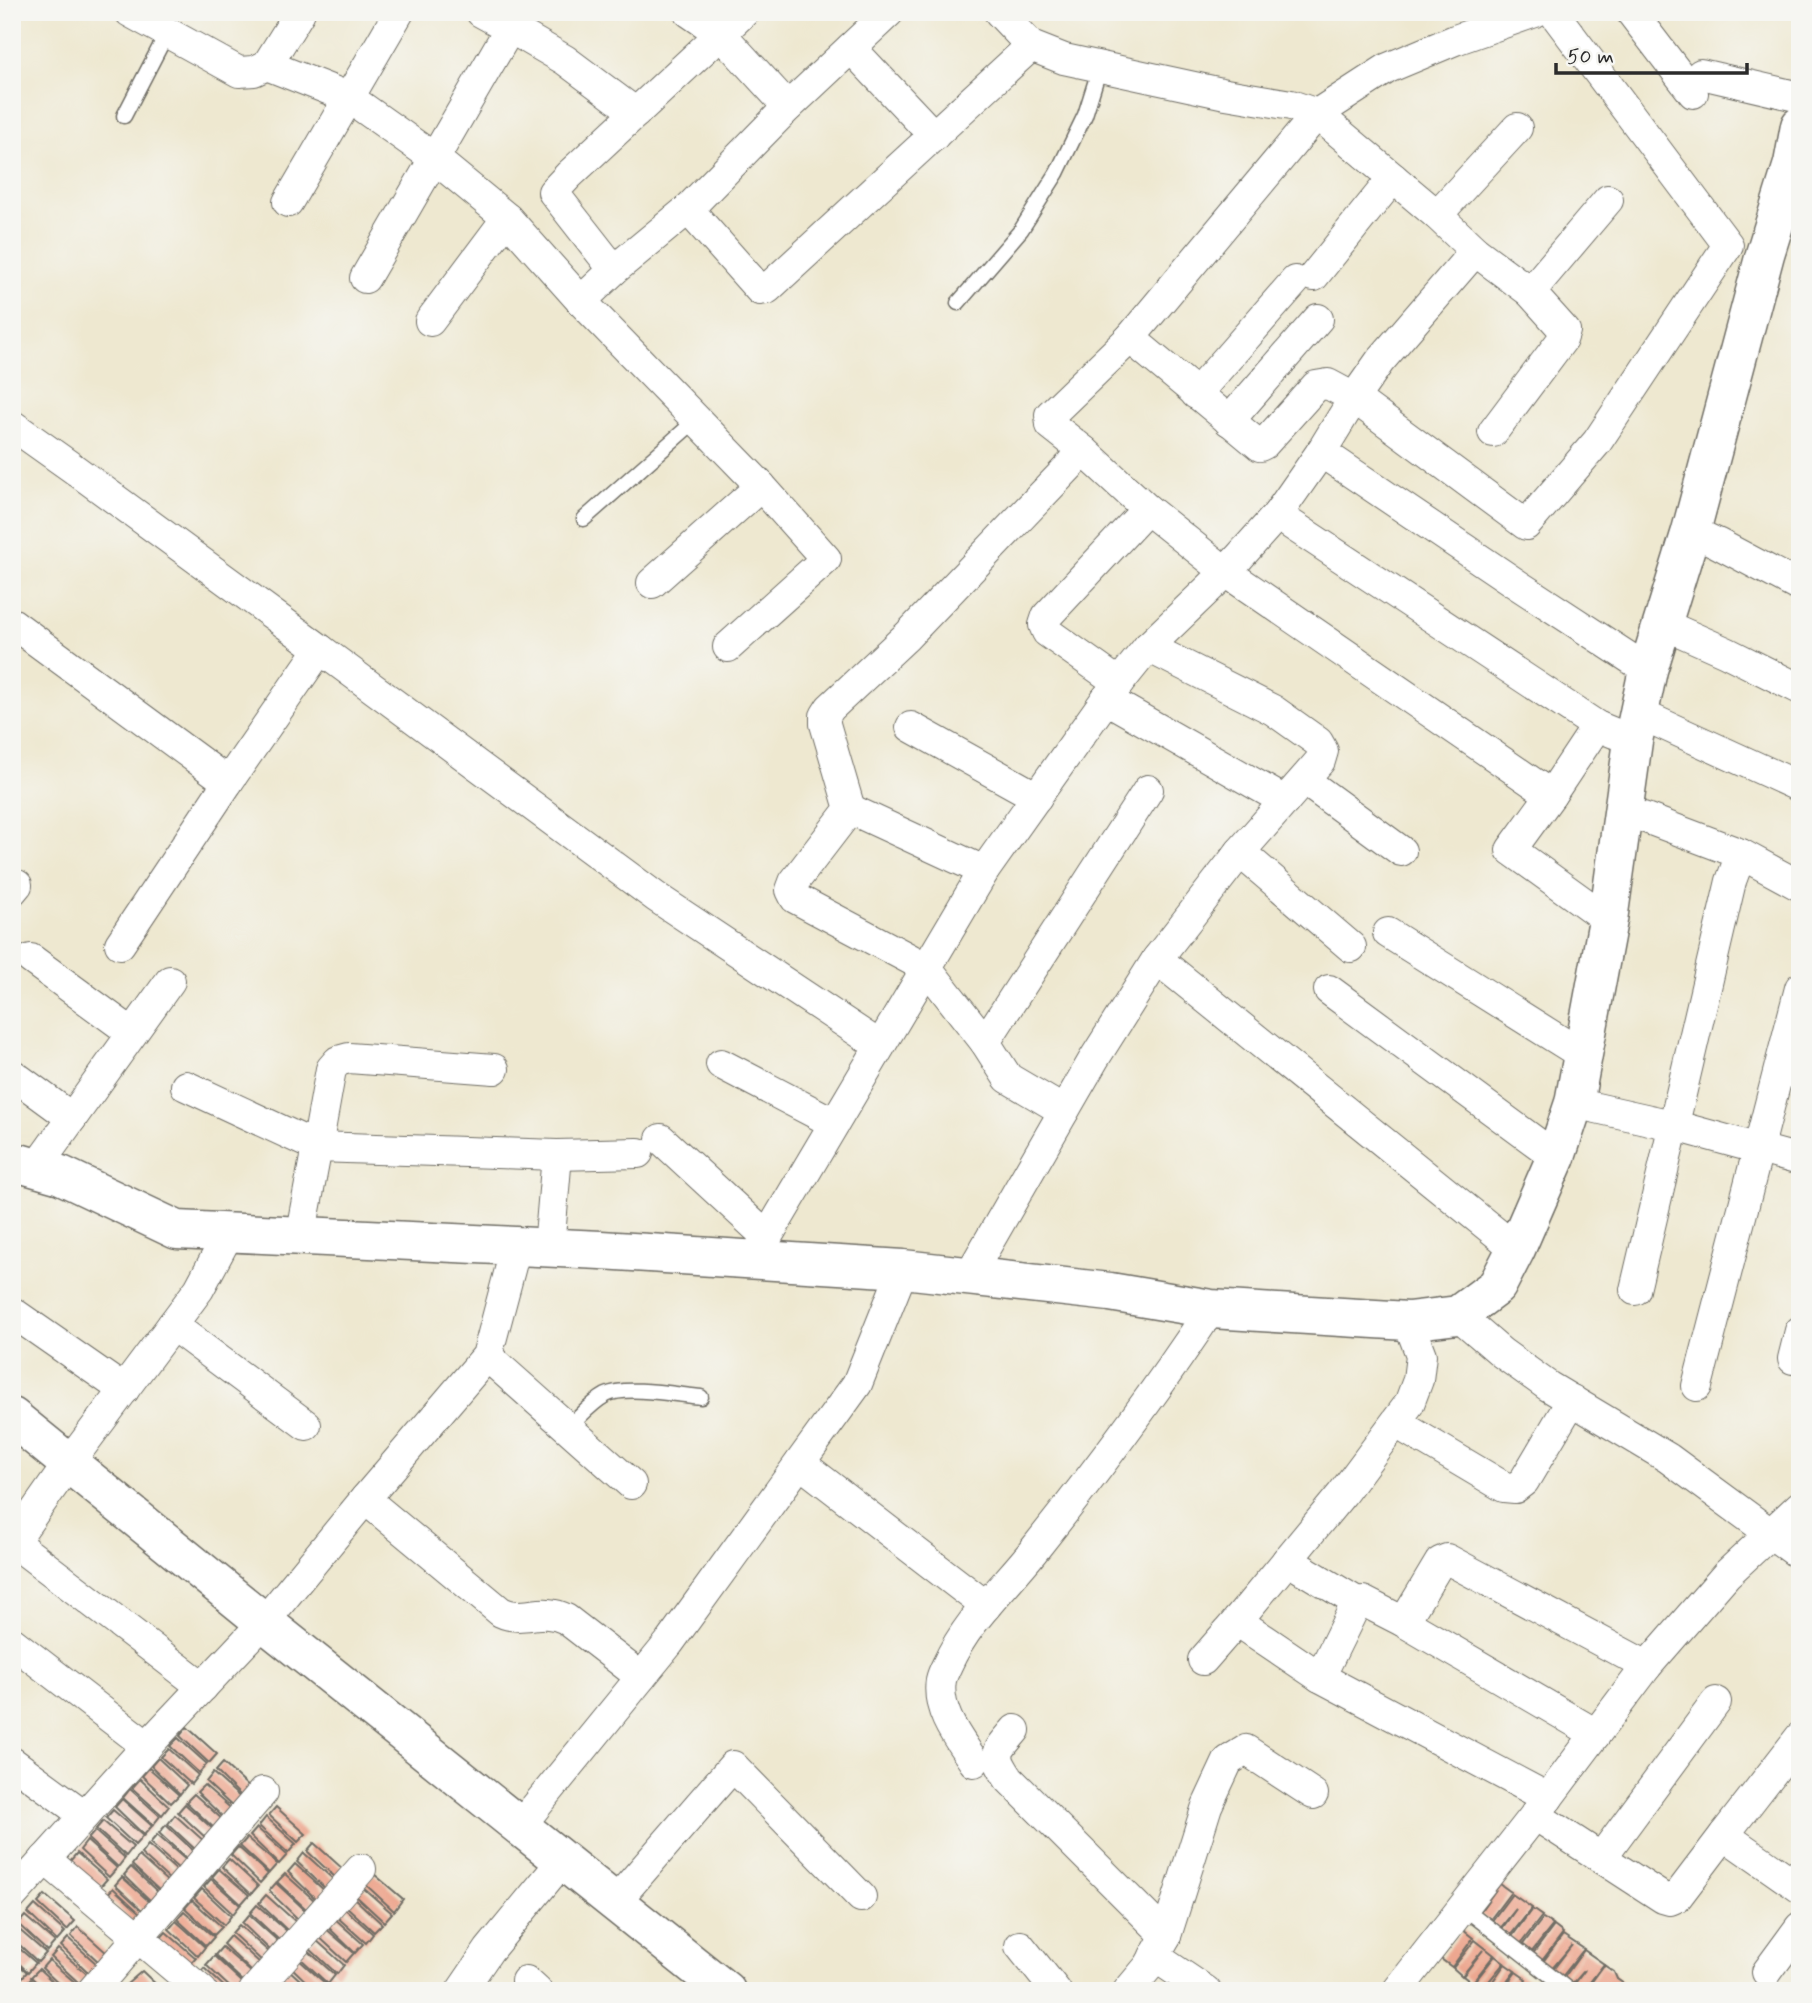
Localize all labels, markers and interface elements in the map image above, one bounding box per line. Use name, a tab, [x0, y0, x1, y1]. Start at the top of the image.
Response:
scale bar	[1556, 32, 1747, 76]
text: 50 m	[1567, 43, 1614, 71]

